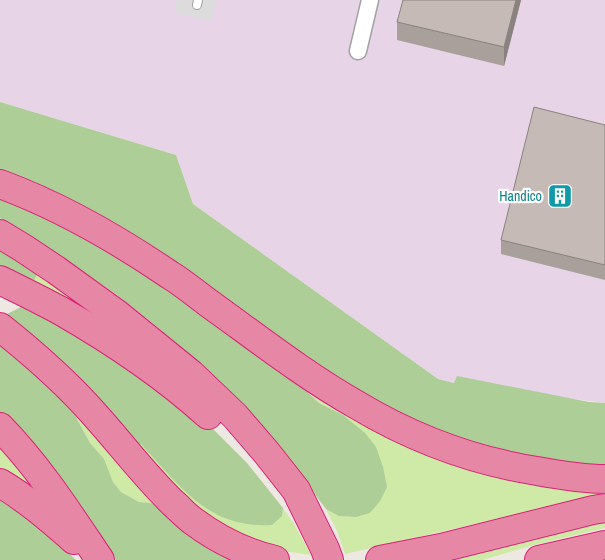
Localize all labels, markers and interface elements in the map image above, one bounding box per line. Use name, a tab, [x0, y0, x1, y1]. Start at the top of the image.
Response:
building icon: Handico	[547, 183, 573, 209]
place label: Handico	[499, 187, 542, 205]

